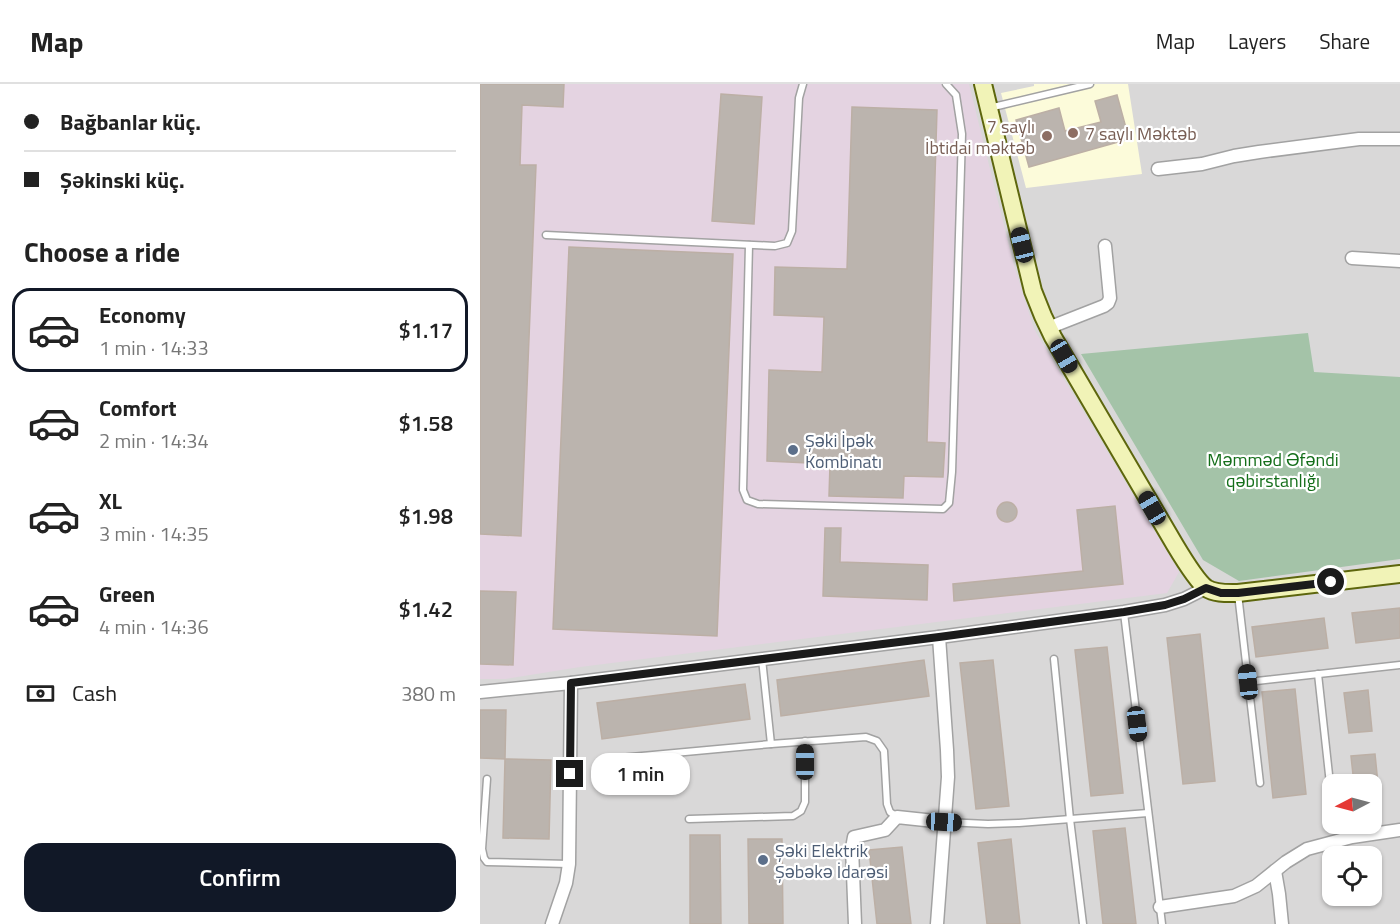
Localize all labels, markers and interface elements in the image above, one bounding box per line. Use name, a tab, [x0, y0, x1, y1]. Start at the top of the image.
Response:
text: Map	[30, 20, 84, 63]
text: Map	[1156, 25, 1195, 57]
text: Layers	[1228, 25, 1286, 57]
text: Share	[1319, 25, 1370, 57]
text: Bağbanlar küç.	[60, 105, 201, 139]
place label: 7 saylı İbtidai məktəb	[925, 113, 1035, 161]
place label: 7 saylı Məktəb	[1085, 120, 1197, 147]
marker: 7 saylı Məktəb	[1066, 126, 1080, 140]
marker: 7 saylı İbtidai məktəb	[1040, 129, 1054, 143]
text: Şəkinski küç.	[60, 163, 185, 197]
car	[1009, 225, 1035, 265]
text: Choose a ride	[24, 231, 180, 272]
text: Economy	[99, 298, 186, 332]
icon: car	[27, 303, 81, 357]
text: $1.17	[398, 313, 453, 347]
text: 1 min · 14:33	[99, 332, 209, 363]
car	[1047, 336, 1081, 376]
text: Comfort	[99, 391, 177, 425]
icon: car	[27, 396, 81, 450]
text: $1.58	[398, 406, 453, 440]
text: 2 min · 14:34	[99, 425, 209, 456]
place label: Şəki İpək Kombinatı	[805, 427, 882, 475]
marker: Şəki İpək Kombinatı	[786, 443, 800, 457]
park label: Məmməd Əfəndi qəbirstanlığı	[1207, 446, 1339, 494]
text: XL	[99, 484, 122, 518]
car	[1135, 488, 1169, 528]
icon: car	[27, 489, 81, 543]
text: $1.98	[398, 499, 453, 533]
text: 3 min · 14:35	[99, 518, 209, 549]
route start	[1317, 568, 1344, 595]
text: Green	[99, 577, 155, 611]
icon: car	[27, 582, 81, 636]
text: $1.42	[398, 592, 453, 626]
text: 4 min · 14:36	[99, 611, 209, 642]
car	[1237, 663, 1259, 701]
text: Cash	[72, 676, 117, 710]
icon: cash	[24, 677, 57, 710]
text: 380 m	[401, 678, 456, 709]
car	[1126, 705, 1148, 743]
car	[796, 744, 814, 780]
callout: 1 min	[591, 753, 690, 795]
text: 1 min	[616, 758, 665, 789]
route end	[556, 760, 583, 787]
north arrow	[1322, 774, 1382, 834]
map controls	[1322, 774, 1382, 906]
car	[926, 812, 962, 832]
place label: Şəki Elektrik Şəbəkə İdarəsi	[775, 837, 888, 885]
button: Confirm	[24, 843, 456, 912]
button: locate	[1322, 846, 1382, 906]
marker: Şəki Elektrik Şəbəkə İdarəsi	[756, 853, 770, 867]

